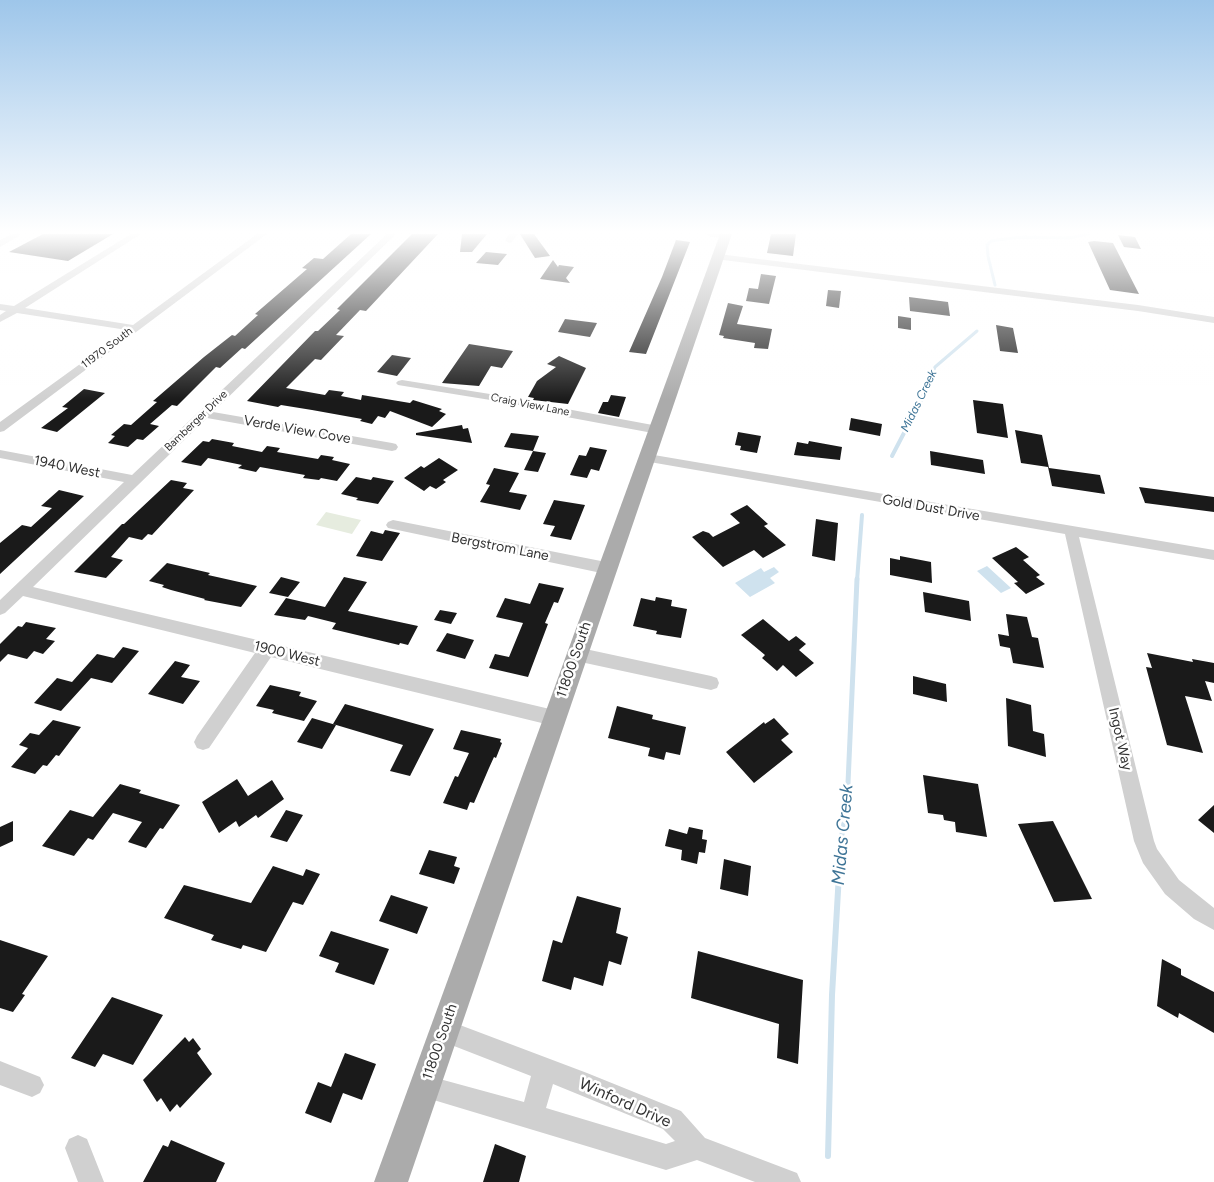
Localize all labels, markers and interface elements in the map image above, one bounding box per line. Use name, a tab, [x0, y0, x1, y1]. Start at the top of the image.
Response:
street label: 11970 South	[79, 325, 135, 371]
water label: Midas Creek	[898, 368, 940, 434]
street label: Bamberger Drive	[162, 388, 230, 454]
street label: Craig View Lane	[490, 391, 570, 419]
street label: Verde View Cove	[242, 412, 352, 448]
street label: 1940 West	[32, 452, 102, 482]
street label: Gold Dust Drive	[881, 491, 981, 525]
street label: Bergstrom Lane	[450, 529, 550, 565]
street label: 11800 South	[553, 620, 595, 700]
street label: 1900 West	[252, 638, 322, 670]
street label: Ingot Way	[1105, 706, 1135, 772]
water label: Midas Creek	[828, 784, 858, 886]
street label: 11800 South	[419, 1002, 461, 1082]
street label: Winford Drive	[576, 1074, 674, 1132]

